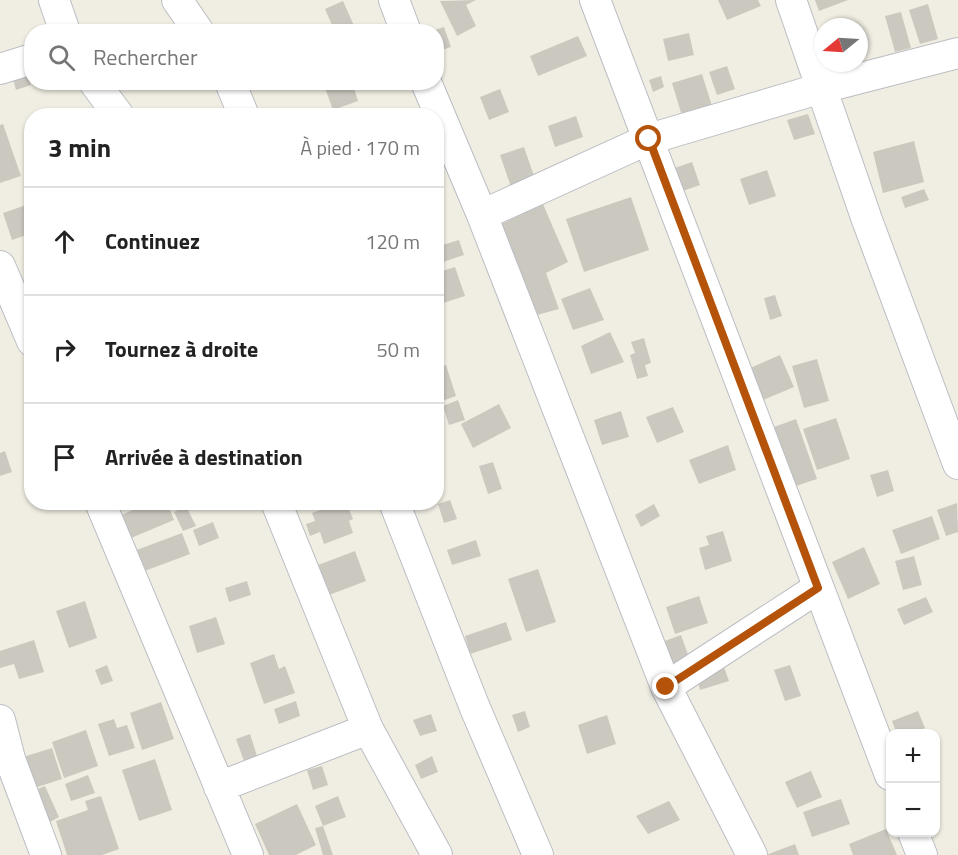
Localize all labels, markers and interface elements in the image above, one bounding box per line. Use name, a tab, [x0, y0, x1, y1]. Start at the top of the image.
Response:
north arrow	[814, 18, 868, 72]
search box	[24, 24, 444, 90]
text: Rechercher	[93, 40, 198, 74]
icon: search	[45, 41, 78, 74]
route start	[635, 125, 661, 151]
text: 3 min	[48, 128, 111, 167]
text: À pied · 170 m	[300, 132, 420, 163]
text: Continuez	[105, 224, 200, 258]
icon: ahead	[48, 225, 81, 258]
text: 120 m	[365, 226, 420, 257]
text: Tournez à droite	[105, 332, 258, 366]
icon: right	[48, 333, 81, 366]
text: 50 m	[376, 334, 420, 365]
text: Arrivée à destination	[105, 440, 303, 474]
icon: arrive	[48, 441, 81, 474]
route end	[652, 673, 678, 699]
map controls	[886, 729, 940, 837]
button: +	[886, 729, 940, 783]
button: −	[886, 783, 940, 837]

